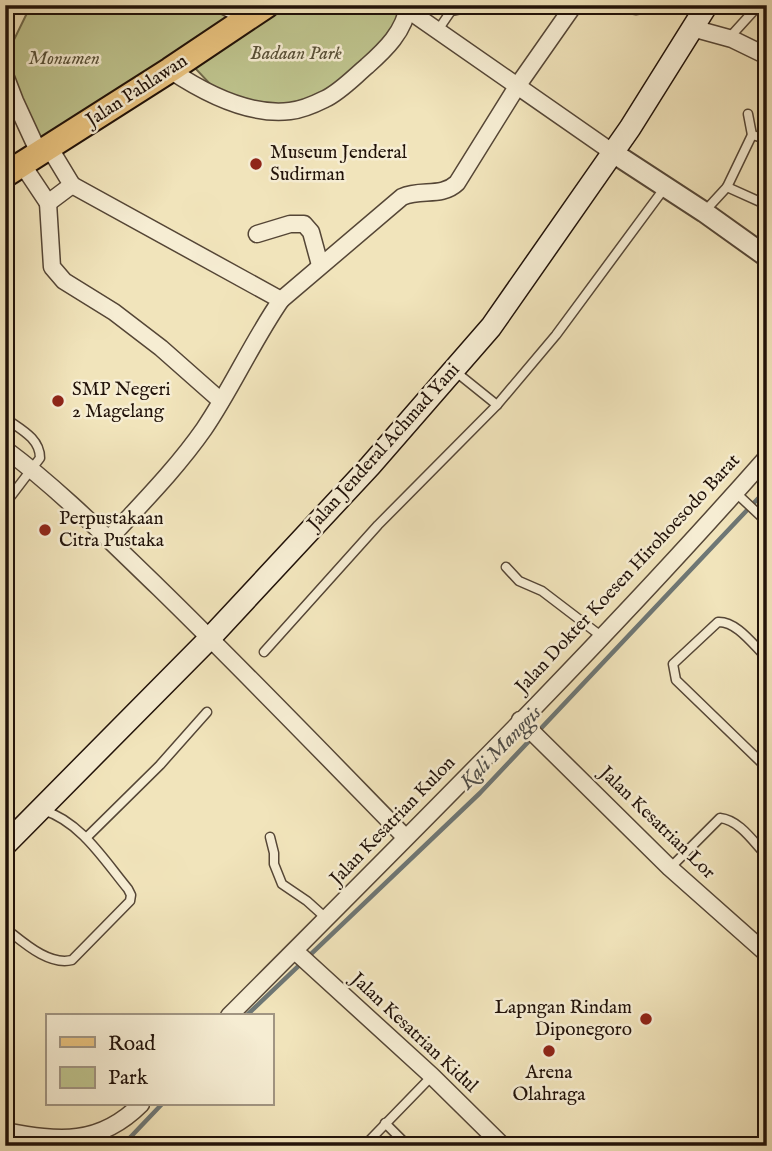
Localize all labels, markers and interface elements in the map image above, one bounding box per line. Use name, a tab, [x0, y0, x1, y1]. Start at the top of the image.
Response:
park label: Badaan Park	[250, 42, 342, 66]
park label: Monumen	[28, 47, 100, 71]
street label: Jalan Pahlawan	[80, 49, 192, 134]
place label: Museum Jenderal Sudirman	[270, 141, 408, 187]
marker: Museum Jenderal Sudirman	[248, 156, 264, 172]
street label: Jalan Jenderal Achmad Yani	[301, 358, 465, 537]
place label: SMP Negeri 2 Magelang	[72, 378, 171, 424]
marker: SMP Negeri 2 Magelang	[50, 393, 66, 409]
street label: Jalan Dokter Koesen Hirohoesodo Barat	[509, 449, 746, 700]
place label: Perpustakaan Citra Pustaka	[59, 507, 165, 553]
marker: Perpustakaan Citra Pustaka	[37, 522, 53, 538]
water label: Kali Manggis	[454, 699, 548, 797]
street label: Jalan Kesatrian Kulon	[324, 751, 461, 892]
street label: Jalan Kesatrian Lor	[592, 760, 720, 885]
street label: Jalan Kesatrian Kidul	[344, 966, 483, 1099]
place label: Lapngan Rindam Diponegoro	[495, 996, 632, 1042]
marker: Lapngan Rindam Diponegoro	[638, 1011, 654, 1027]
legend	[46, 1014, 273, 1106]
text: Road	[108, 1031, 156, 1058]
marker: Arena Olahraga	[541, 1043, 557, 1059]
place label: Arena Olahraga	[513, 1061, 586, 1107]
text: Park	[108, 1065, 149, 1092]

